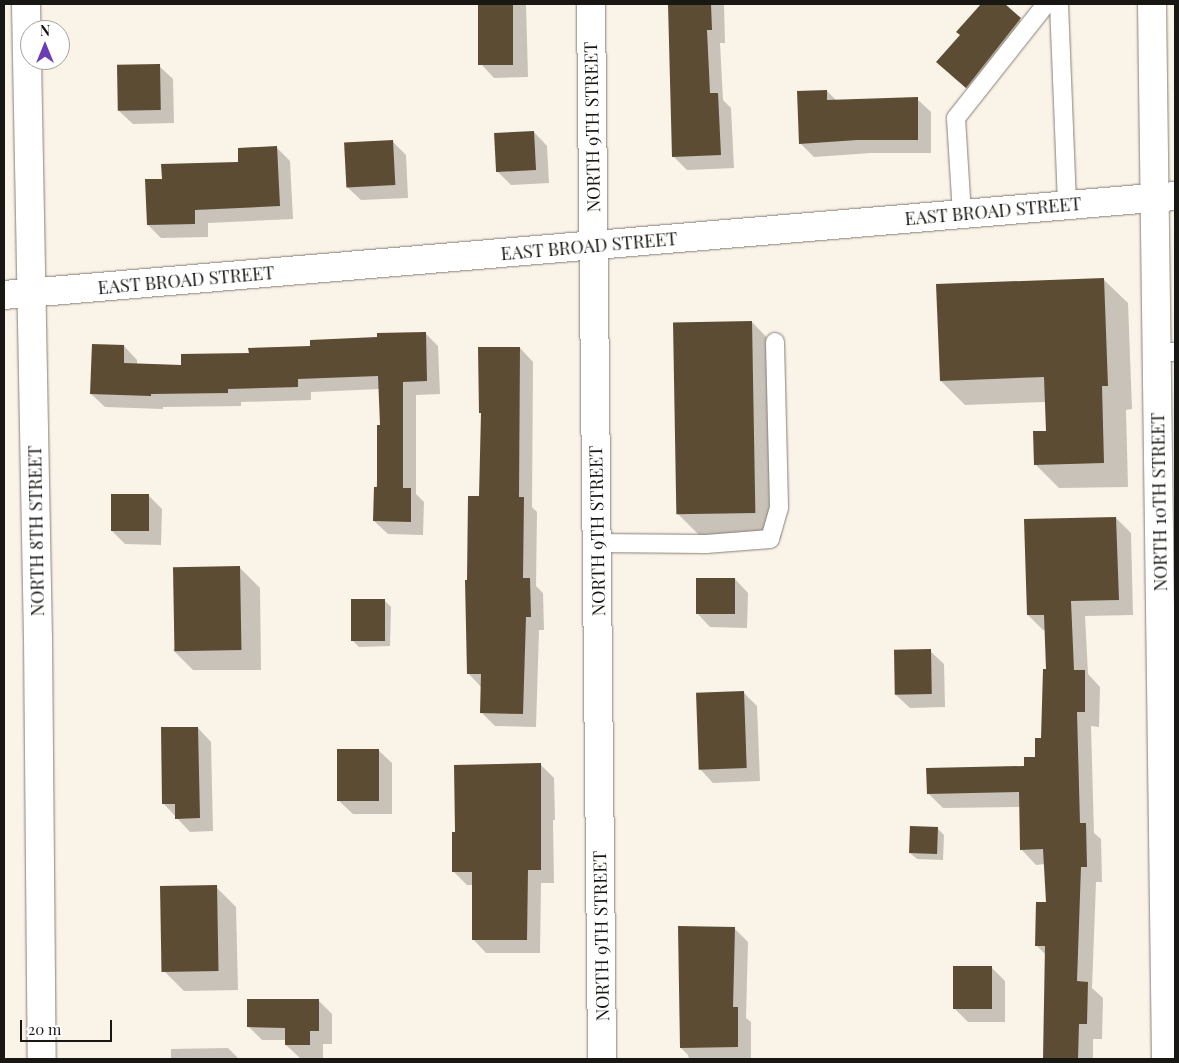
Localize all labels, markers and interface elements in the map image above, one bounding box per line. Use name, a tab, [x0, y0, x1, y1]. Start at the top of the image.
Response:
north arrow	[20, 20, 70, 70]
text: N	[40, 21, 50, 40]
street label: NORTH 9TH STREET	[580, 41, 604, 213]
street label: EAST BROAD STREET	[904, 193, 1082, 229]
street label: EAST BROAD STREET	[500, 228, 678, 264]
street label: EAST BROAD STREET	[97, 262, 275, 298]
street label: NORTH 10TH STREET	[1147, 412, 1171, 592]
street label: NORTH 8TH STREET	[24, 445, 48, 617]
street label: NORTH 9TH STREET	[585, 445, 609, 617]
street label: NORTH 9TH STREET	[589, 850, 613, 1022]
scale bar	[22, 1010, 115, 1042]
text: 20 m	[28, 1019, 61, 1039]

